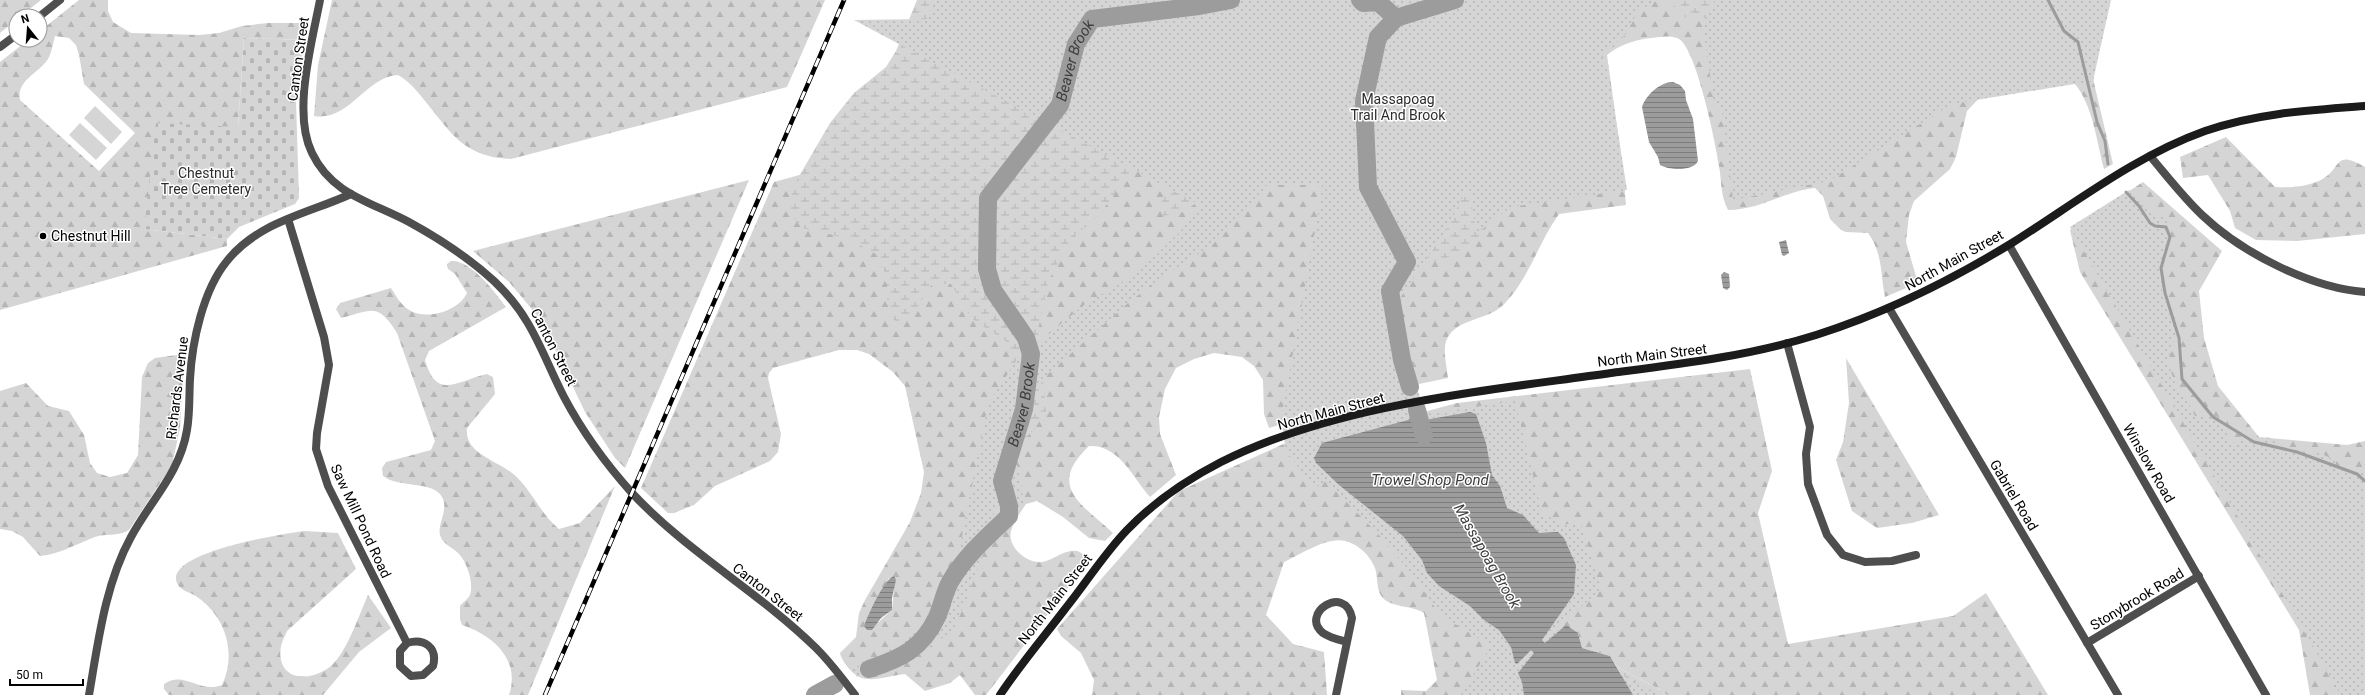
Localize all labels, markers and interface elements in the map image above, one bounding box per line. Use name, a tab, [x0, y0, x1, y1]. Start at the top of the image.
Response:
north arrow	[8, 8, 48, 48]
text: N	[20, 11, 31, 26]
street label: Canton Street	[284, 15, 312, 102]
water label: Beaver Brook	[1052, 16, 1098, 103]
park label: Massapoag Trail And Brook	[1351, 91, 1446, 123]
park label: Chestnut Tree Cemetery	[161, 165, 252, 197]
street label: North Main Street	[1902, 226, 2006, 294]
place label: Chestnut Hill	[51, 228, 131, 244]
marker: Chestnut Hill	[38, 231, 48, 241]
street label: Canton Street	[528, 305, 581, 389]
street label: Richards Avenue	[163, 336, 191, 440]
street label: North Main Street	[1596, 340, 1708, 370]
water label: Beaver Brook	[1004, 361, 1039, 449]
street label: North Main Street	[1276, 389, 1387, 433]
street label: Winslow Road	[2120, 421, 2178, 505]
street label: Gabriel Road	[1987, 457, 2041, 533]
street label: Saw Mill Pond Road	[328, 462, 394, 580]
water label: Trowel Shop Pond	[1371, 471, 1490, 489]
water label: Massapoag Brook	[1450, 501, 1525, 612]
street label: North Main Street	[1015, 550, 1095, 647]
street label: Canton Street	[730, 560, 807, 625]
street label: Stonybrook Road	[2087, 565, 2187, 633]
scale bar	[10, 661, 83, 687]
text: 50 m	[16, 668, 43, 682]

